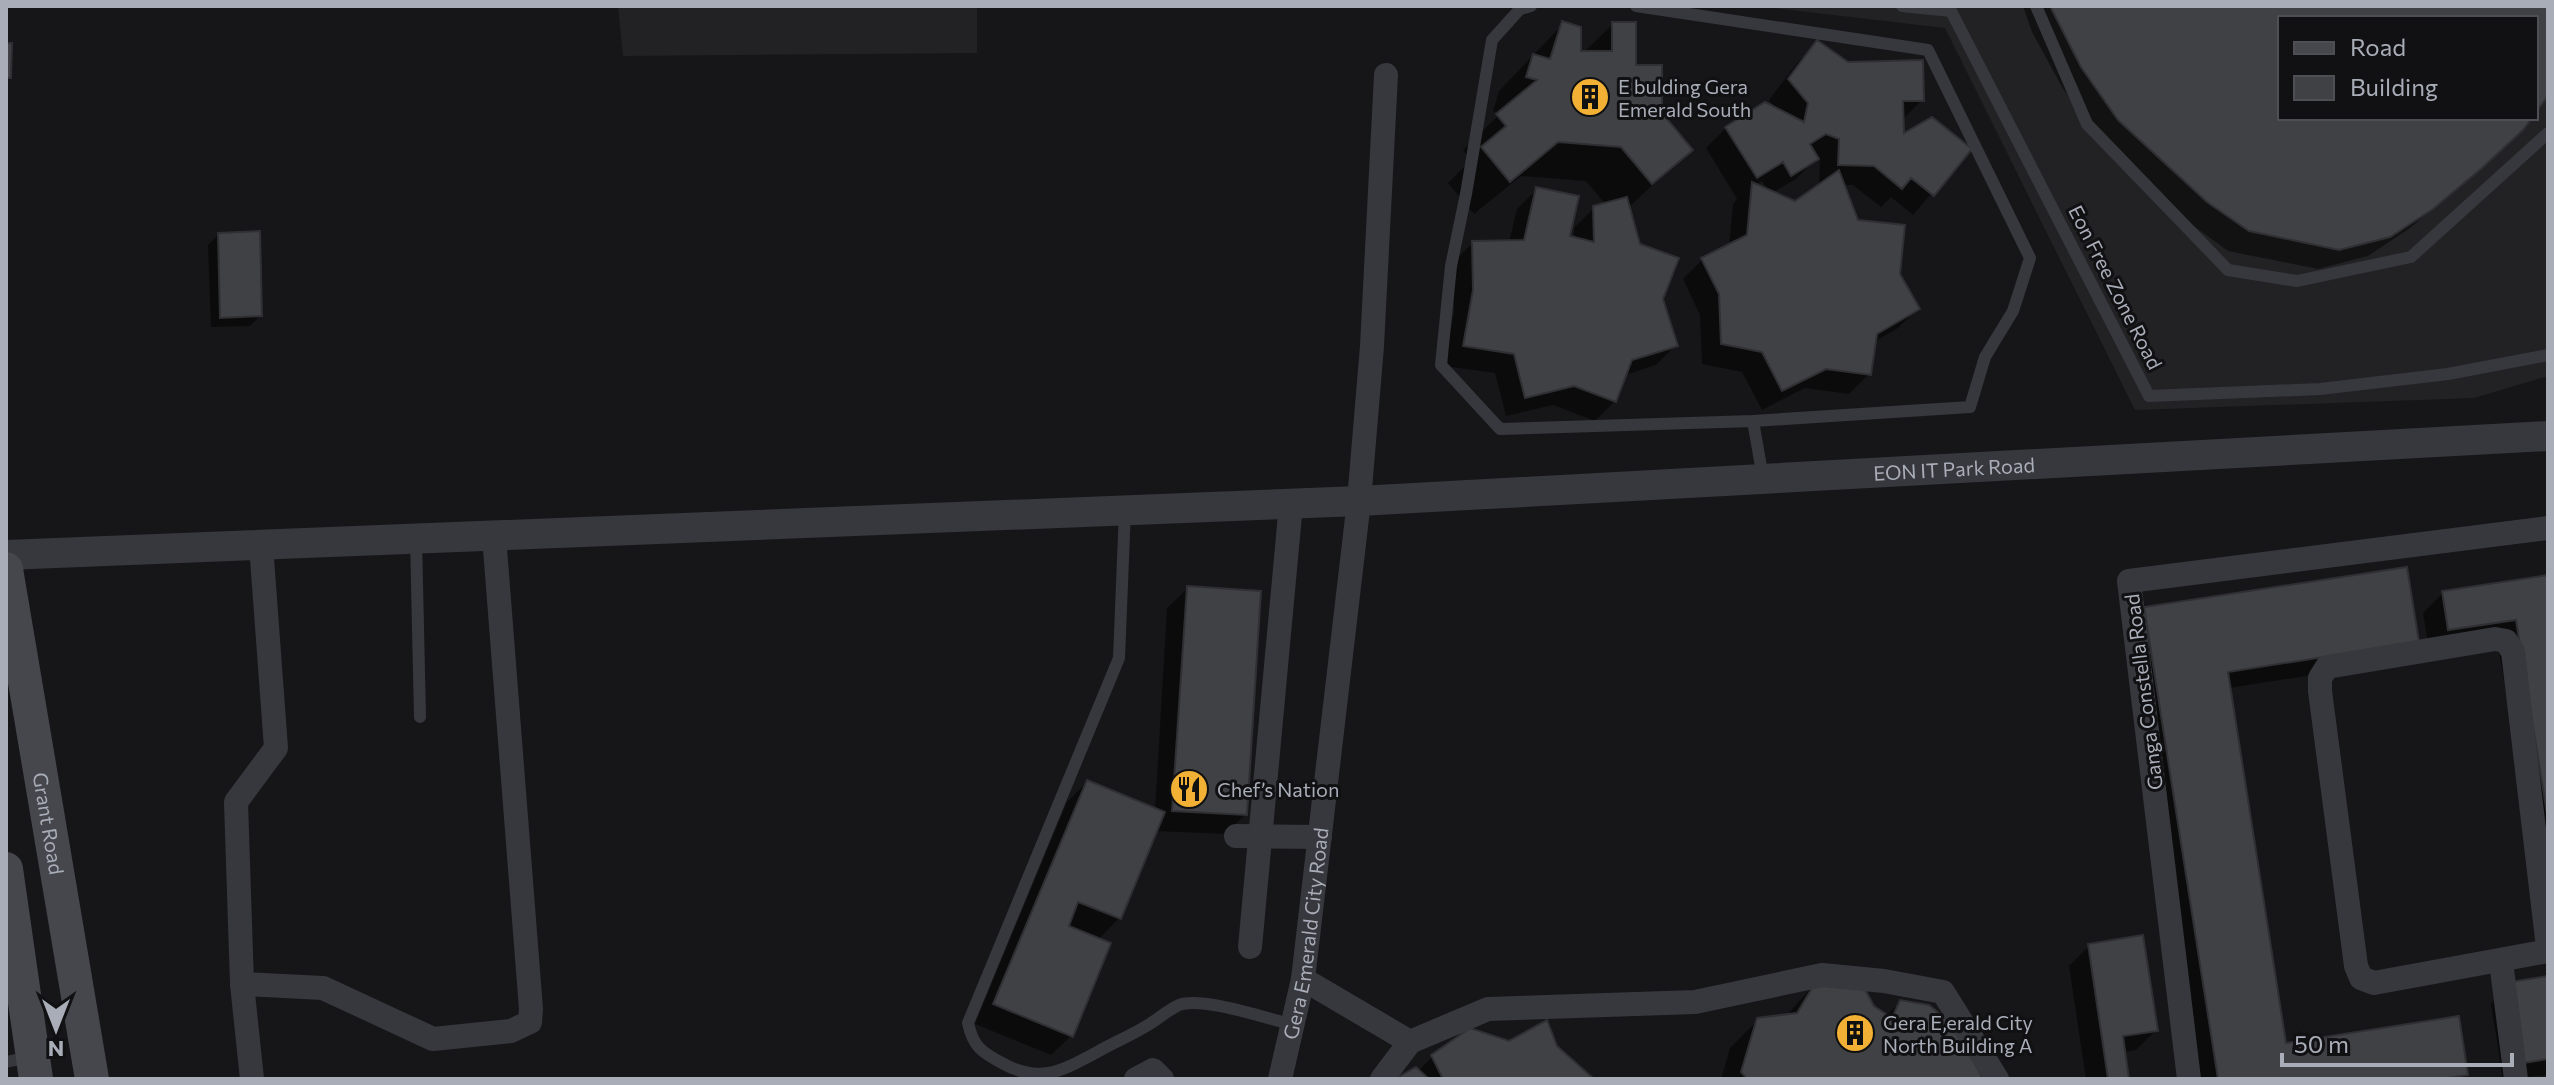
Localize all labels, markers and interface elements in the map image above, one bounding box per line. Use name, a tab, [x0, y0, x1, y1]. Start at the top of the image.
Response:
legend	[2278, 16, 2538, 120]
text: Road	[2350, 32, 2406, 61]
text: Building	[2350, 72, 2438, 101]
place label: E bulding Gera Emerald South	[1618, 74, 1751, 121]
building icon: E bulding Gera Emerald South	[1569, 76, 1611, 118]
street label: Eon Free Zone Road	[2064, 201, 2168, 373]
street label: EON IT Park Road	[1873, 452, 2036, 485]
street label: Ganga Constella Road	[2119, 593, 2167, 791]
restaurant icon: Chef’s Nation	[1168, 768, 1210, 810]
street label: Grant Road	[28, 771, 69, 876]
place label: Chef’s Nation	[1217, 777, 1340, 801]
street label: Gera Emerald City Road	[1277, 826, 1333, 1042]
north arrow	[16, 989, 96, 1069]
place label: Gera E,erald City North Building A	[1883, 1010, 2033, 1057]
building icon: Gera E,erald City North Building A	[1834, 1012, 1876, 1054]
scale bar	[2282, 1017, 2512, 1067]
text: 50 m	[2294, 1029, 2349, 1058]
text: N	[48, 1036, 64, 1063]

